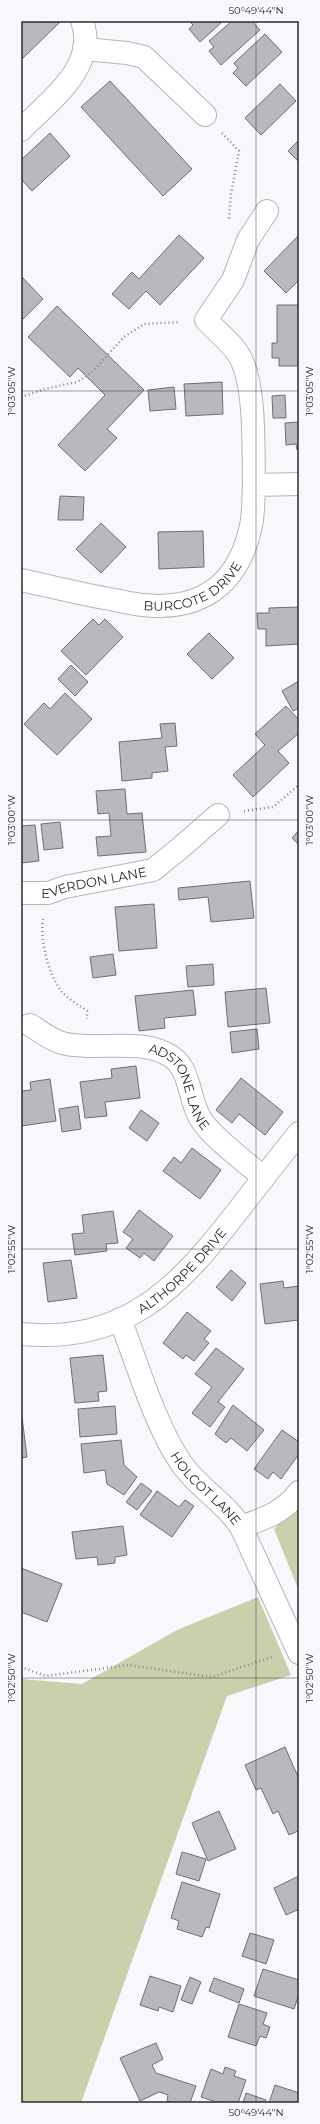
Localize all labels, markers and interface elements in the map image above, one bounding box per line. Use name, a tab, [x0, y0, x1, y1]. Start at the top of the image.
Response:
text: 50°49'44"N	[228, 4, 284, 17]
text: 1°03'05"W	[5, 366, 18, 416]
text: 1°03'05"W	[303, 366, 316, 416]
street label: BURCOTE DRIVE	[143, 558, 245, 614]
text: 1°03'00"W	[5, 795, 18, 845]
text: 1°03'00"W	[303, 795, 316, 845]
street label: EVERDON LANE	[41, 863, 148, 901]
street label: ADSTONE LANE	[147, 1040, 213, 1133]
text: 1°02'55"W	[5, 1225, 18, 1273]
street label: ALTHORPE DRIVE	[135, 1225, 229, 1317]
text: 1°02'55"W	[303, 1225, 316, 1273]
street label: HOLCOT LANE	[168, 1448, 245, 1528]
text: 1°02'50"W	[5, 1653, 18, 1703]
text: 1°02'50"W	[303, 1653, 316, 1703]
text: 50°49'44"N	[228, 2106, 284, 2119]

